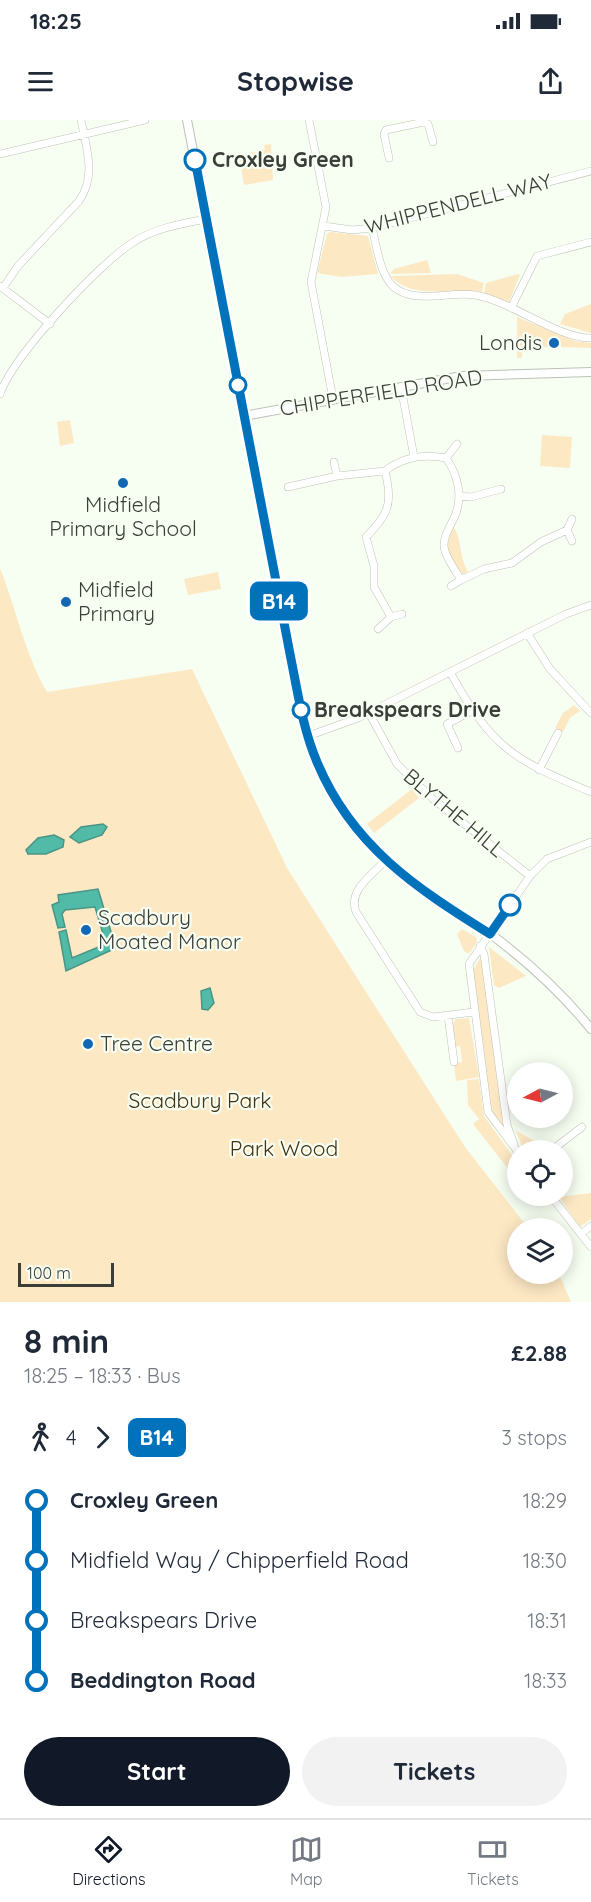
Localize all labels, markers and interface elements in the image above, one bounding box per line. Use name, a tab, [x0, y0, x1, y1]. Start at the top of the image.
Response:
text: 18:25	[30, 7, 82, 35]
text: Stopwise	[237, 64, 354, 98]
icon: menu	[24, 65, 57, 98]
icon: share	[534, 65, 567, 98]
place label: Croxley Green	[212, 146, 354, 172]
marker: Croxley Green	[184, 149, 206, 171]
street label: WHIPPENDELL WAY	[361, 167, 554, 239]
place label: Londis	[479, 329, 542, 355]
marker: Londis	[547, 336, 561, 350]
street label: CHIPPERFIELD ROAD	[278, 363, 484, 421]
unlabelled marker	[229, 376, 247, 394]
marker: Midfield Primary School	[116, 476, 130, 490]
place label: Midfield Primary School	[49, 491, 197, 541]
place label: Midfield Primary	[78, 576, 155, 626]
line badge: B14	[244, 582, 314, 620]
text: B14	[262, 588, 296, 614]
marker: Midfield Primary	[59, 595, 73, 609]
place label: Breakspears Drive	[314, 696, 501, 722]
marker: Breakspears Drive	[292, 701, 310, 719]
street label: BLYTHE HILL	[399, 763, 510, 862]
unlabelled marker	[499, 894, 521, 916]
place label: Scadbury Moated Manor	[98, 904, 241, 954]
marker: Scadbury Moated Manor	[79, 923, 93, 937]
place label: Tree Centre	[100, 1030, 213, 1056]
marker: Tree Centre	[81, 1037, 95, 1051]
north arrow	[507, 1062, 573, 1128]
map controls	[507, 1062, 573, 1284]
park label: Scadbury Park	[128, 1087, 272, 1113]
park label: Park Wood	[230, 1135, 338, 1161]
button: locate	[507, 1140, 573, 1206]
button: layers	[507, 1218, 573, 1284]
scale bar	[18, 1260, 114, 1288]
text: 100 m	[27, 1263, 71, 1283]
text: 8 min	[24, 1320, 109, 1361]
text: £2.88	[511, 1339, 567, 1367]
text: 18:25 – 18:33 · Bus	[24, 1363, 181, 1388]
icon: walk	[24, 1421, 57, 1454]
icon: forward	[86, 1421, 119, 1454]
text: B14	[140, 1424, 174, 1450]
text: 4	[66, 1425, 77, 1450]
text: 3 stops	[501, 1425, 567, 1450]
text: Croxley Green	[70, 1486, 218, 1514]
text: 18:29	[523, 1488, 567, 1513]
text: Midfield Way / Chipperfield Road	[70, 1546, 409, 1574]
text: 18:30	[523, 1548, 567, 1573]
text: Breakspears Drive	[70, 1606, 257, 1634]
text: 18:31	[527, 1608, 567, 1633]
text: Beddington Road	[70, 1666, 256, 1694]
text: 18:33	[524, 1668, 567, 1693]
button: Start	[24, 1737, 290, 1806]
button: Tickets	[302, 1737, 567, 1806]
tab: Directions	[72, 1833, 145, 1889]
tab: Map	[290, 1833, 323, 1889]
tab: Tickets	[467, 1833, 519, 1889]

